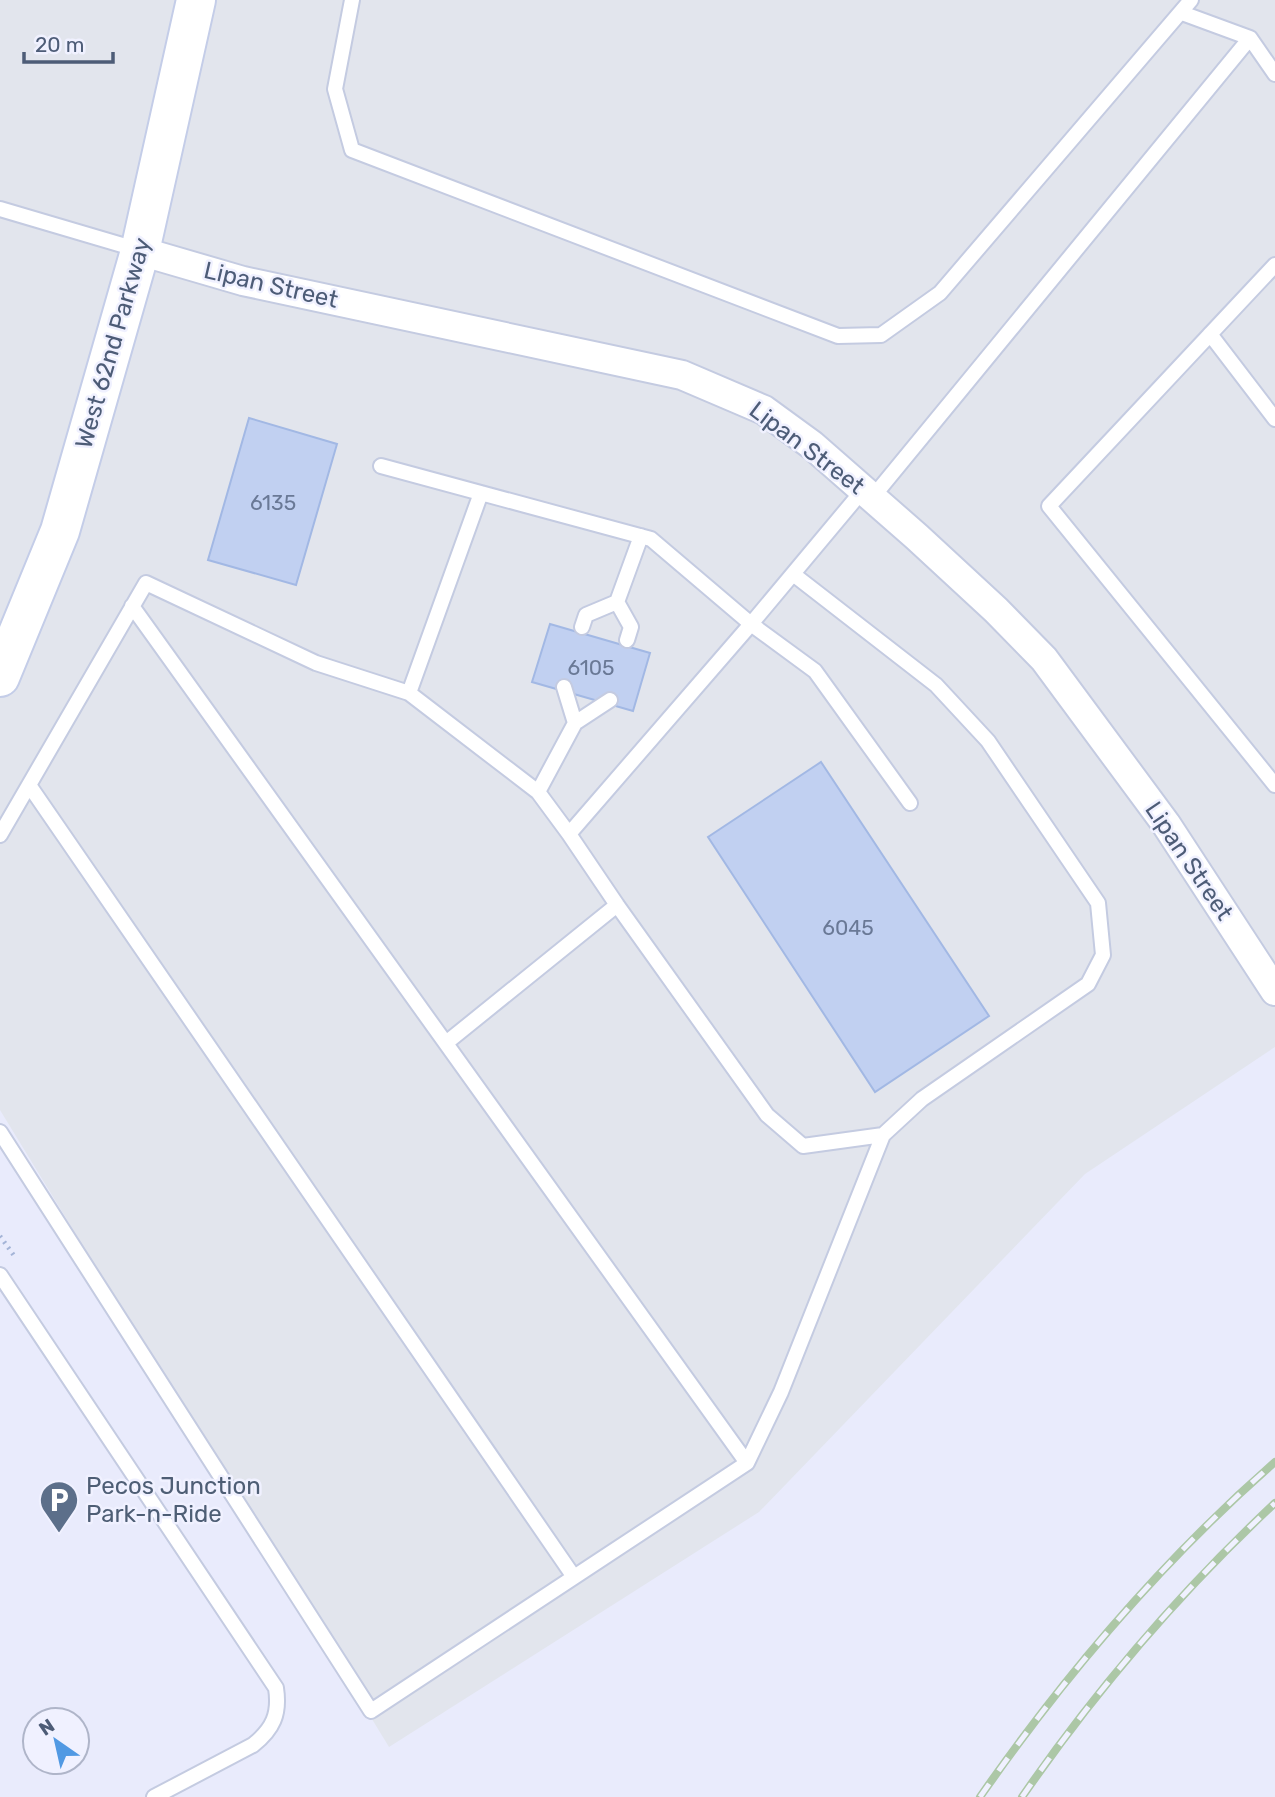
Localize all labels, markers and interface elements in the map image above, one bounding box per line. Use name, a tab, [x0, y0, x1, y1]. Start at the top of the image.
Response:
scale bar	[24, 21, 114, 65]
text: 20 m	[35, 32, 84, 57]
street label: West 62nd Parkway	[70, 234, 156, 452]
street label: Lipan Street	[201, 256, 341, 314]
street label: Lipan Street	[744, 396, 870, 500]
house number: 6135	[250, 490, 296, 515]
house number: 6105	[568, 655, 614, 680]
street label: Lipan Street	[1139, 797, 1239, 925]
house number: 6045	[822, 915, 874, 940]
place label: Pecos Junction Park-n-Ride	[86, 1472, 261, 1528]
parking icon: Pecos Junction Park-n-Ride	[38, 1479, 80, 1534]
north arrow	[21, 1706, 91, 1776]
text: N	[35, 1714, 59, 1741]

